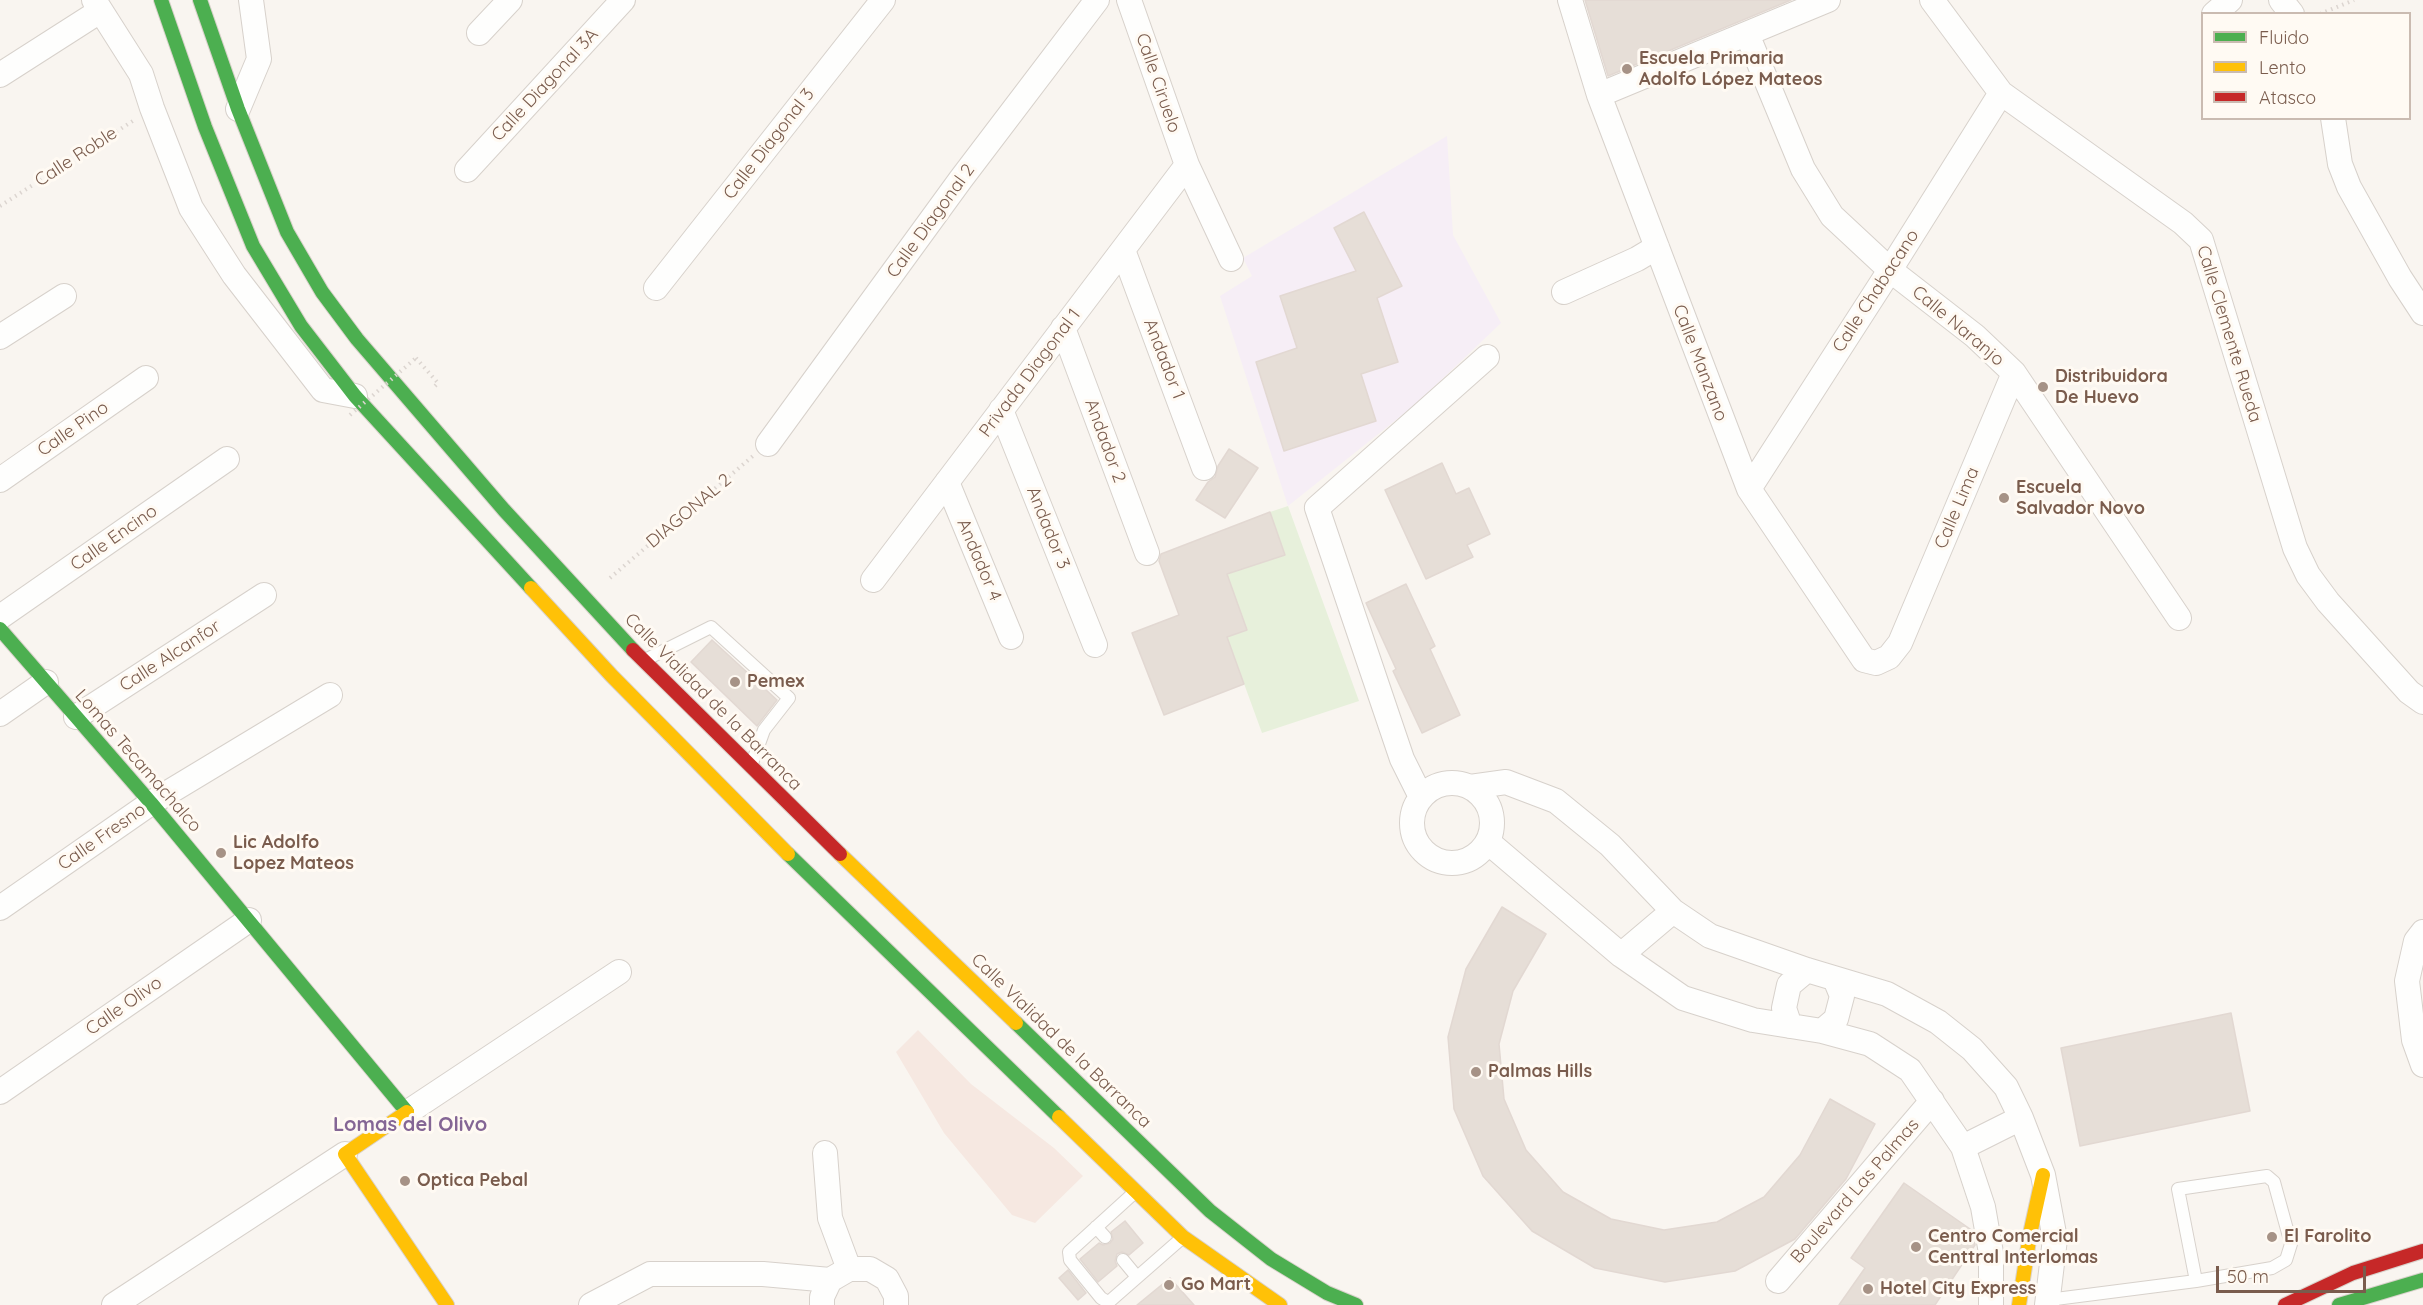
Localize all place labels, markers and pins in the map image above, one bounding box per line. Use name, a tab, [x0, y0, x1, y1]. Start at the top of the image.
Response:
place label: Escuela Primaria Adolfo López Mateos	[1639, 48, 1822, 90]
marker: Escuela Primaria Adolfo López Mateos	[1620, 62, 1634, 76]
place label: Distribuidora De Huevo	[2055, 366, 2168, 409]
marker: Distribuidora De Huevo	[2036, 380, 2050, 394]
place label: Escuela Salvador Novo	[2016, 477, 2145, 520]
marker: Escuela Salvador Novo	[1997, 491, 2011, 505]
place label: Pemex	[747, 671, 804, 693]
marker: Pemex	[728, 675, 742, 689]
place label: Lic Adolfo Lopez Mateos	[233, 832, 354, 874]
marker: Lic Adolfo Lopez Mateos	[214, 846, 228, 860]
place label: Palmas Hills	[1488, 1061, 1592, 1083]
marker: Palmas Hills	[1469, 1065, 1483, 1079]
place label: Optica Pebal	[417, 1170, 528, 1192]
marker: Optica Pebal	[398, 1174, 412, 1188]
place label: Centro Comercial Centtral Interlomas	[1928, 1226, 2098, 1268]
place label: El Farolito	[2284, 1226, 2372, 1248]
marker: El Farolito	[2265, 1230, 2279, 1244]
marker: Centro Comercial Centtral Interlomas	[1909, 1240, 1923, 1254]
place label: Go Mart	[1181, 1274, 1251, 1296]
marker: Go Mart	[1162, 1278, 1176, 1292]
place label: Hotel City Express	[1880, 1278, 2036, 1300]
marker: Hotel City Express	[1861, 1282, 1875, 1296]

